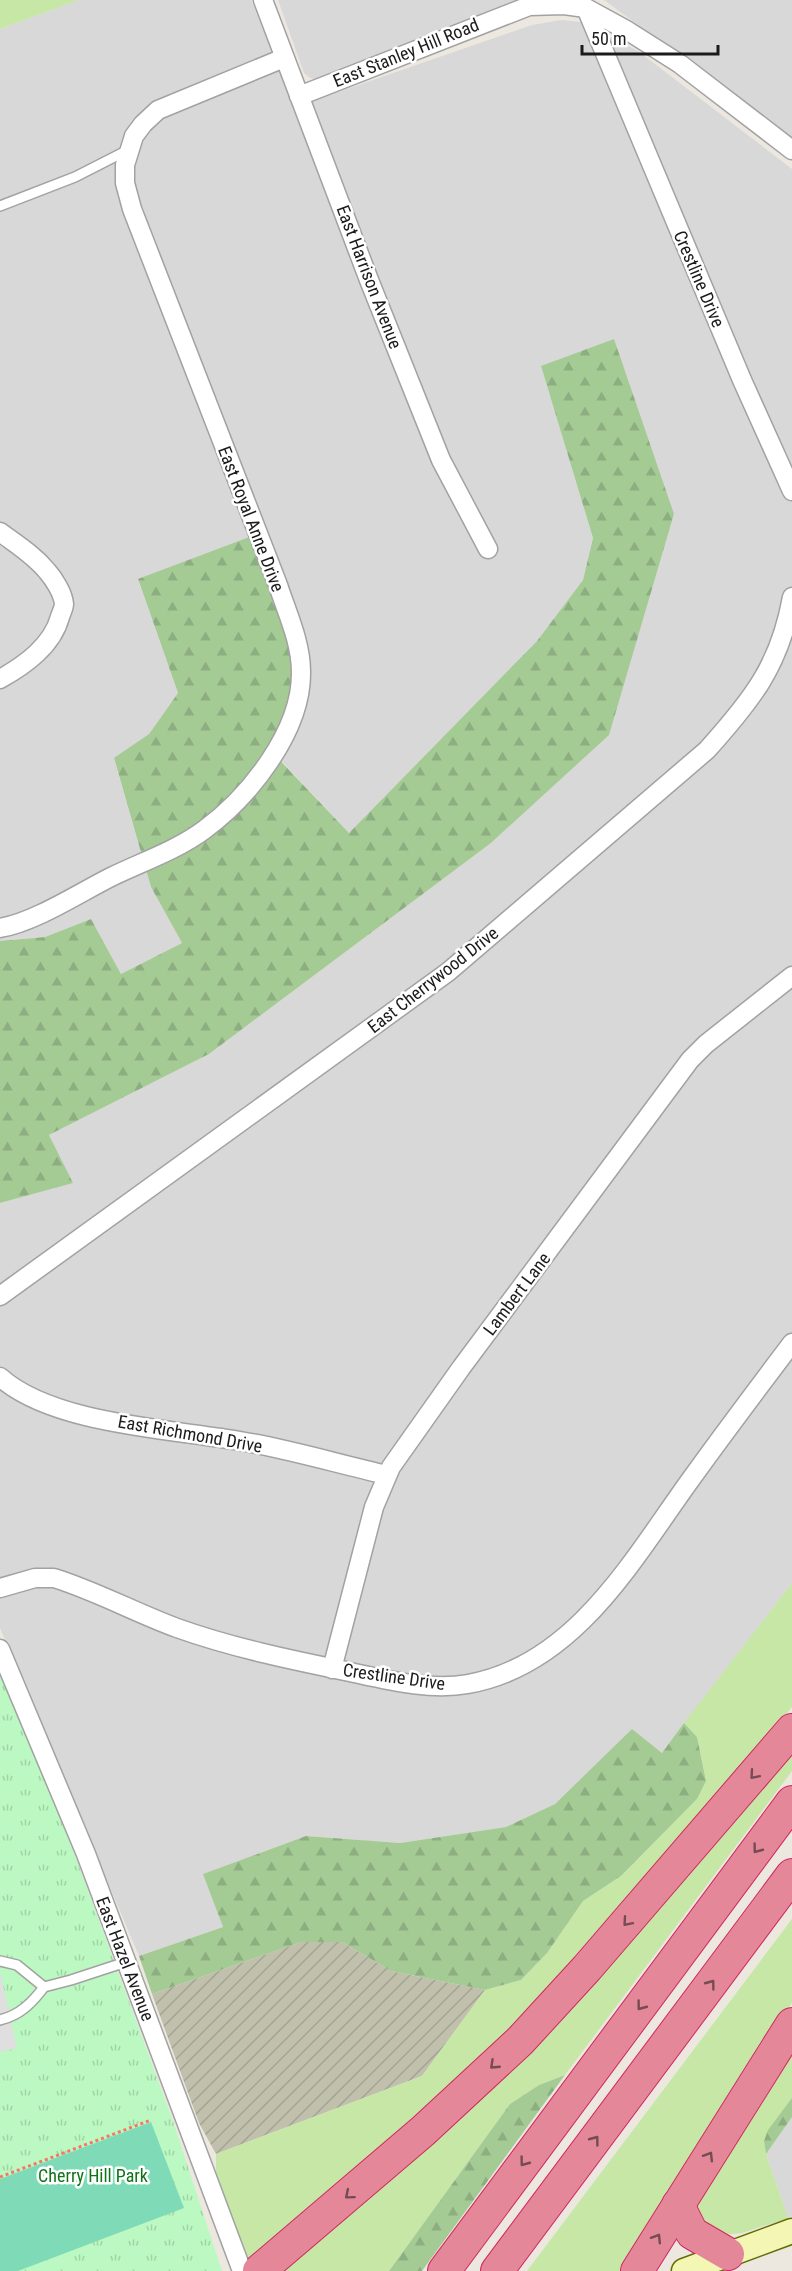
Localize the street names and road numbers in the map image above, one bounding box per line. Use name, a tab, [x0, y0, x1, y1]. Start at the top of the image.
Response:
street label: East Stanley Hill Road	[330, 14, 482, 91]
street label: East Harrison Avenue	[332, 202, 407, 352]
street label: Crestline Drive	[670, 227, 729, 330]
street label: East Royal Anne Drive	[214, 443, 289, 595]
street label: East Cherrywood Drive	[363, 922, 502, 1037]
street label: Lambert Lane	[479, 1248, 554, 1339]
street label: East Richmond Drive	[116, 1410, 264, 1457]
street label: Crestline Drive	[342, 1659, 447, 1694]
street label: East Hazel Avenue	[92, 1894, 159, 2024]

